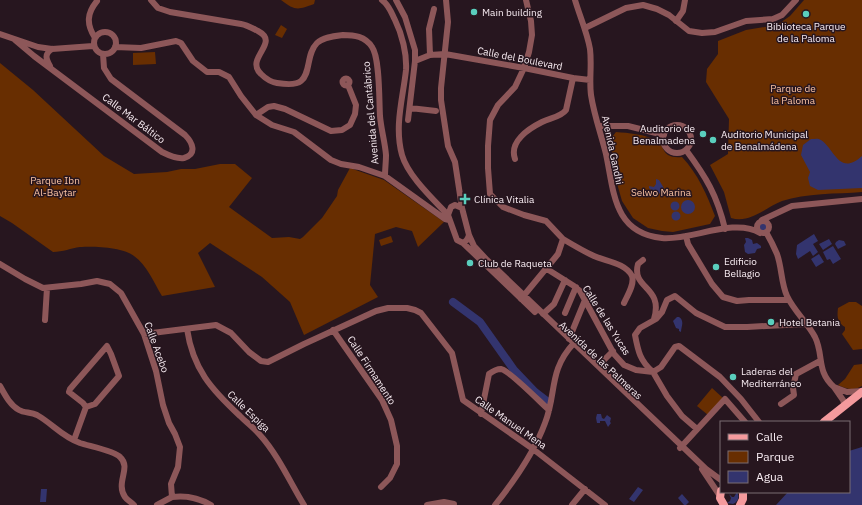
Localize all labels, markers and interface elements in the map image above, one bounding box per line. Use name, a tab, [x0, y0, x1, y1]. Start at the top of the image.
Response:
place label: Main building	[482, 6, 543, 19]
marker: Main building	[469, 7, 479, 17]
marker: Biblioteca Parque de la Paloma	[801, 9, 811, 19]
place label: Biblioteca Parque de la Paloma	[766, 20, 846, 45]
street label: Calle del Boulevard	[476, 44, 564, 73]
street label: Avenida del Cantábrico	[359, 61, 381, 165]
park label: Parque de la Paloma	[770, 82, 816, 107]
street label: Calle Mar Báltico	[100, 91, 168, 147]
street label: Avenida Gandhi	[599, 114, 626, 186]
place label: Auditorio de Benalmadena	[633, 122, 696, 147]
place label: Auditorio Municipal de Benalmádena	[721, 128, 808, 153]
marker: Auditorio de Benalmadena	[698, 129, 708, 139]
marker: Auditorio Municipal de Benalmádena	[708, 135, 718, 145]
park label: Parque Ibn Al-Baytar	[30, 174, 80, 199]
park label: Selwo Marina	[631, 186, 692, 199]
marker: Clínica Vitalia	[459, 193, 471, 205]
place label: Clínica Vitalia	[474, 193, 535, 206]
place label: Edificio Bellagio	[724, 255, 761, 280]
place label: Club de Raqueta	[478, 257, 553, 270]
marker: Club de Raqueta	[465, 258, 475, 268]
marker: Edificio Bellagio	[711, 262, 721, 272]
street label: Calle de las Yucas	[580, 283, 633, 358]
place label: Hotel Betania	[779, 316, 841, 329]
marker: Hotel Betania	[766, 317, 776, 327]
street label: Avenida de las Palmeras	[556, 318, 645, 402]
street label: Calle Acebo	[141, 320, 172, 375]
street label: Calle Firmamento	[344, 333, 399, 408]
place label: Laderas del Mediterráneo	[741, 365, 802, 390]
marker: Laderas del Mediterráneo	[728, 372, 738, 382]
street label: Calle Espiga	[225, 388, 273, 435]
street label: Calle Manuel Mena	[472, 393, 550, 452]
legend	[720, 421, 850, 493]
text: Calle	[756, 429, 783, 444]
text: Parque	[756, 449, 795, 464]
text: Agua	[756, 469, 784, 484]

